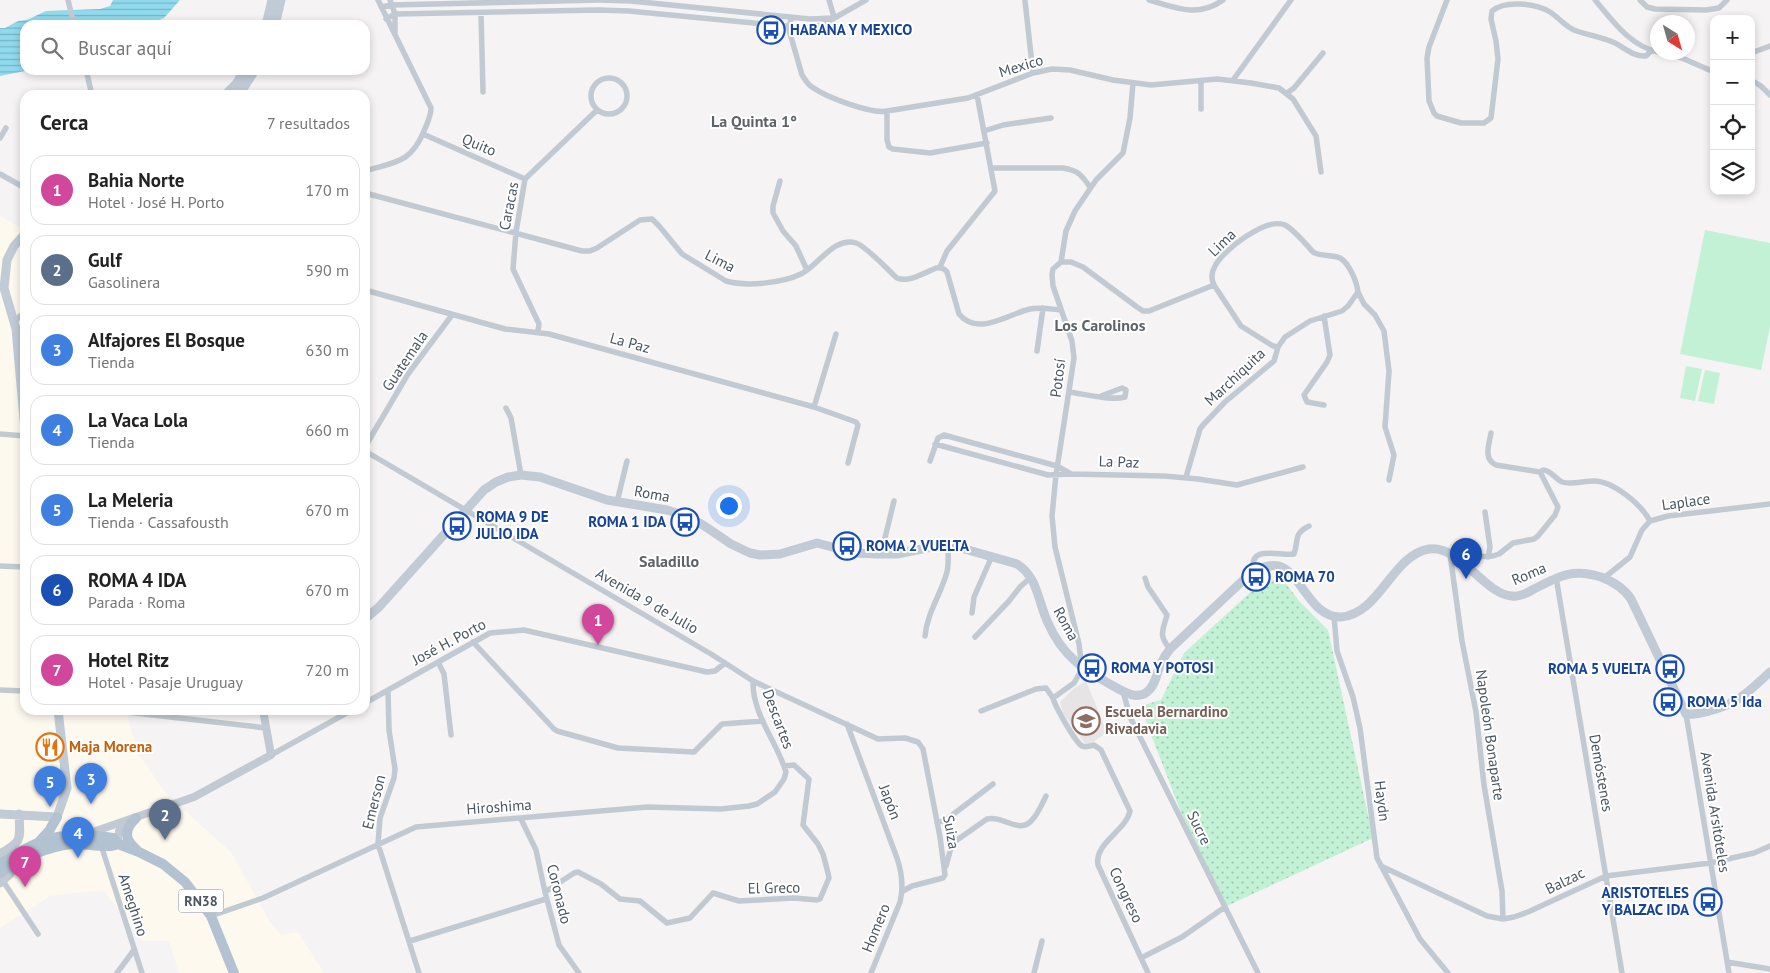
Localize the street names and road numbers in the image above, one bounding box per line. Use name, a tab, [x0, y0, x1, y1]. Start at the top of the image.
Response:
street label: Mexico	[996, 50, 1045, 81]
street label: Quito	[459, 129, 499, 160]
street label: Caracas	[495, 180, 522, 232]
street label: Lima	[1204, 225, 1240, 260]
street label: Lima	[702, 245, 739, 276]
street label: Guatemala	[378, 327, 432, 395]
street label: La Paz	[608, 328, 652, 357]
street label: Marchiquita	[1200, 344, 1269, 410]
street label: Potosí	[1046, 357, 1069, 399]
street label: La Paz	[1098, 451, 1140, 472]
street label: Roma	[633, 481, 671, 506]
street label: Laplace	[1660, 489, 1711, 514]
street label: Roma	[1509, 558, 1549, 589]
street label: Avenida 9 de Julio	[593, 563, 702, 638]
street label: Roma	[1049, 603, 1083, 644]
street label: José H. Porto	[408, 614, 489, 669]
street label: Napoleón Bonaparte	[1472, 668, 1509, 802]
street label: Descartes	[758, 686, 799, 751]
street label: Demóstenes	[1585, 733, 1618, 813]
street label: Avenida Arsitóteles	[1697, 750, 1734, 874]
street label: Emerson	[358, 773, 389, 831]
street label: Haydn	[1371, 780, 1394, 822]
street label: Japón	[875, 781, 906, 822]
street label: Hiroshima	[466, 795, 532, 818]
street label: Sucre	[1183, 808, 1216, 848]
street label: Suiza	[939, 813, 964, 850]
street label: Coronado	[543, 862, 576, 926]
street label: Balzac	[1542, 863, 1588, 898]
street label: Congreso	[1105, 864, 1148, 926]
street label: Ameghino	[114, 871, 153, 939]
street label: El Greco	[748, 878, 800, 897]
road number: RN38	[178, 889, 224, 912]
street label: Homero	[857, 901, 894, 955]

